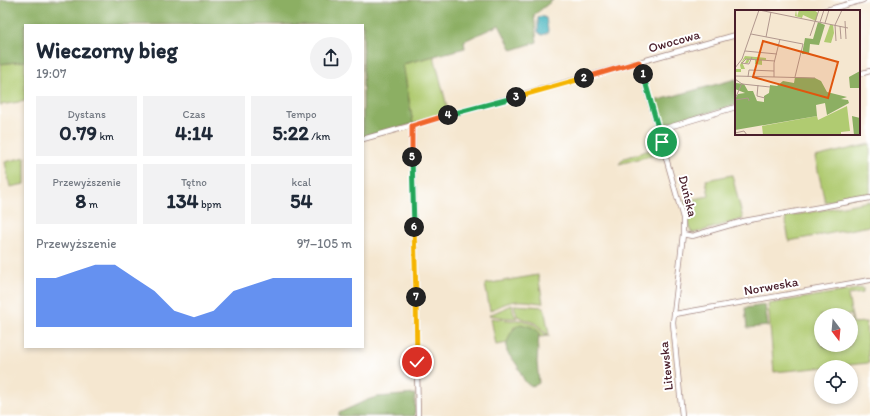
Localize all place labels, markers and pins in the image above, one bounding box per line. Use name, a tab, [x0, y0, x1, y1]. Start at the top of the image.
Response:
pin: 1	[633, 64, 653, 84]
pin: 2	[574, 68, 594, 88]
pin: 3	[506, 87, 526, 107]
pin: 4	[438, 105, 458, 125]
pin	[645, 125, 679, 159]
pin: 5	[402, 147, 422, 167]
pin: 6	[404, 217, 424, 237]
pin: 7	[406, 287, 426, 307]
pin	[400, 345, 434, 379]

